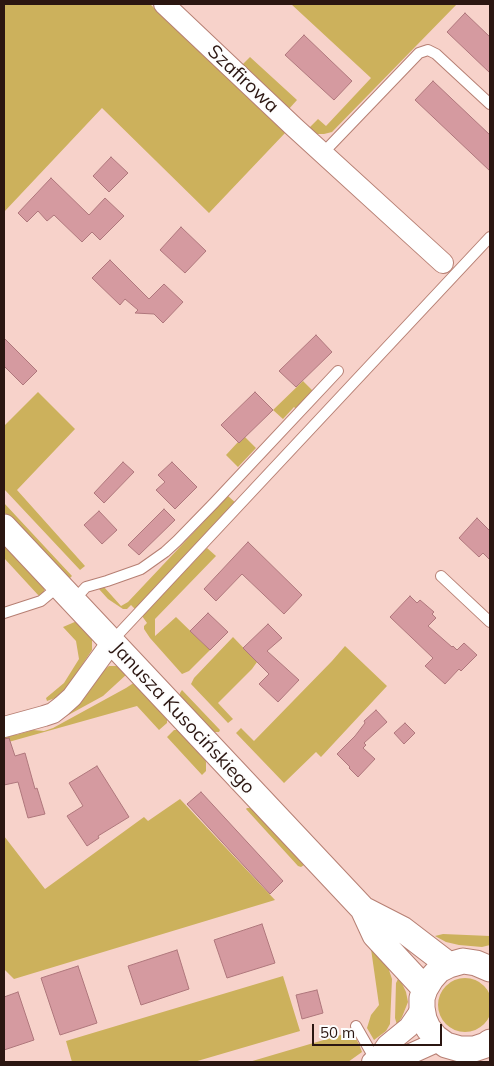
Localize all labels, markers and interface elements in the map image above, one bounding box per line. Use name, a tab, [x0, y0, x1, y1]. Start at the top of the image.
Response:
street label: Szafirowa	[203, 40, 283, 118]
street label: Janusza Kusocińskiego	[107, 637, 259, 799]
scale bar	[314, 1014, 444, 1046]
text: 50 m	[320, 1023, 355, 1042]

